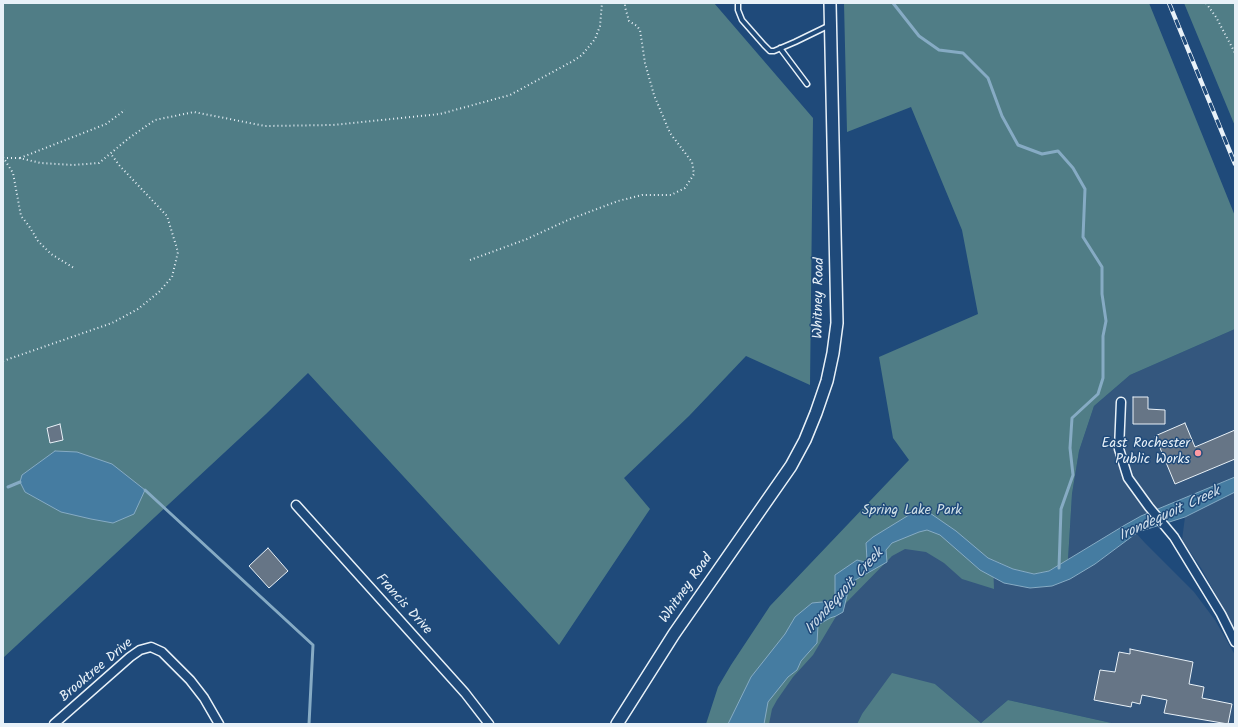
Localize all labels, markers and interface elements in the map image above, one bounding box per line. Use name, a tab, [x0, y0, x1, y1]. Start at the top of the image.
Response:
street label: Whitney Road	[811, 257, 829, 339]
place label: East Rochester Public Works	[1101, 437, 1190, 470]
marker: East Rochester Public Works	[1193, 448, 1203, 458]
water label: Irondequoit Creek	[1117, 484, 1223, 546]
park label: Spring Lake Park	[862, 504, 962, 520]
water label: Irondequoit Creek	[802, 545, 888, 639]
street label: Whitney Road	[657, 551, 717, 627]
street label: Francis Drive	[371, 571, 435, 639]
street label: Brooktree Drive	[57, 636, 137, 706]

